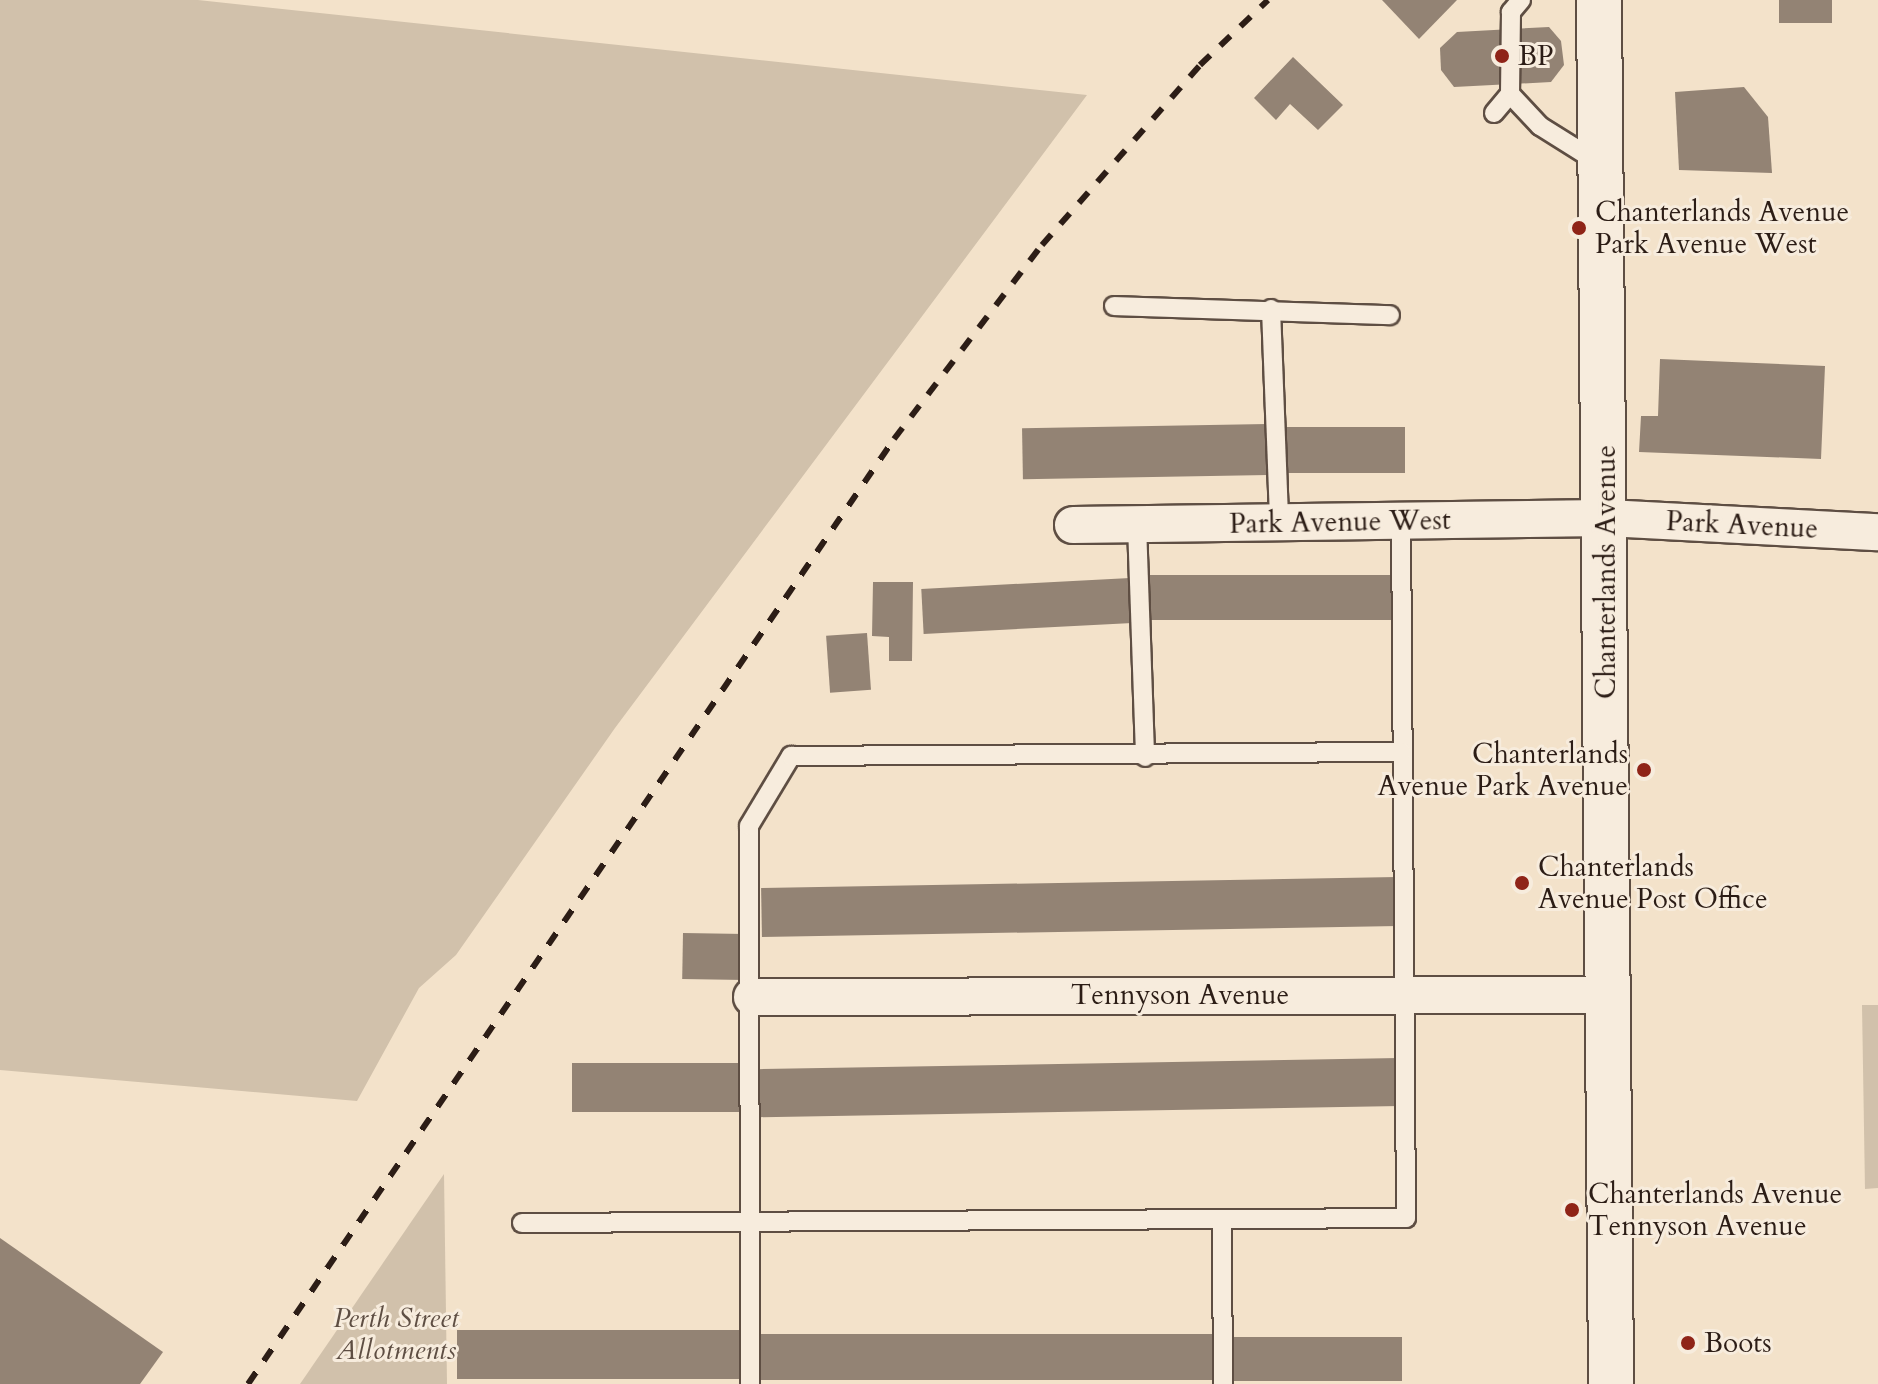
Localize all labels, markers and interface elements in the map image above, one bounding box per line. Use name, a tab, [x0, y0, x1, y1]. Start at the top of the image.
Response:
place label: BP	[1518, 39, 1554, 73]
marker: BP	[1493, 47, 1511, 65]
place label: Chanterlands Avenue Park Avenue West	[1595, 195, 1849, 261]
marker: Chanterlands Avenue Park Avenue West	[1570, 219, 1588, 237]
street label: Chanterlands Avenue	[1589, 445, 1623, 699]
street label: Park Avenue West	[1229, 503, 1451, 541]
street label: Park Avenue	[1665, 504, 1819, 546]
place label: Chanterlands Avenue Park Avenue	[1378, 737, 1628, 803]
marker: Chanterlands Avenue Park Avenue	[1635, 761, 1653, 779]
place label: Chanterlands Avenue Post Office	[1538, 850, 1768, 916]
marker: Chanterlands Avenue Post Office	[1513, 874, 1531, 892]
street label: Tennyson Avenue	[1071, 978, 1289, 1012]
place label: Chanterlands Avenue Tennyson Avenue	[1588, 1177, 1842, 1243]
marker: Chanterlands Avenue Tennyson Avenue	[1563, 1201, 1581, 1219]
park label: Perth Street Allotments	[333, 1301, 459, 1367]
place label: Boots	[1704, 1326, 1772, 1360]
marker: Boots	[1679, 1334, 1697, 1352]

